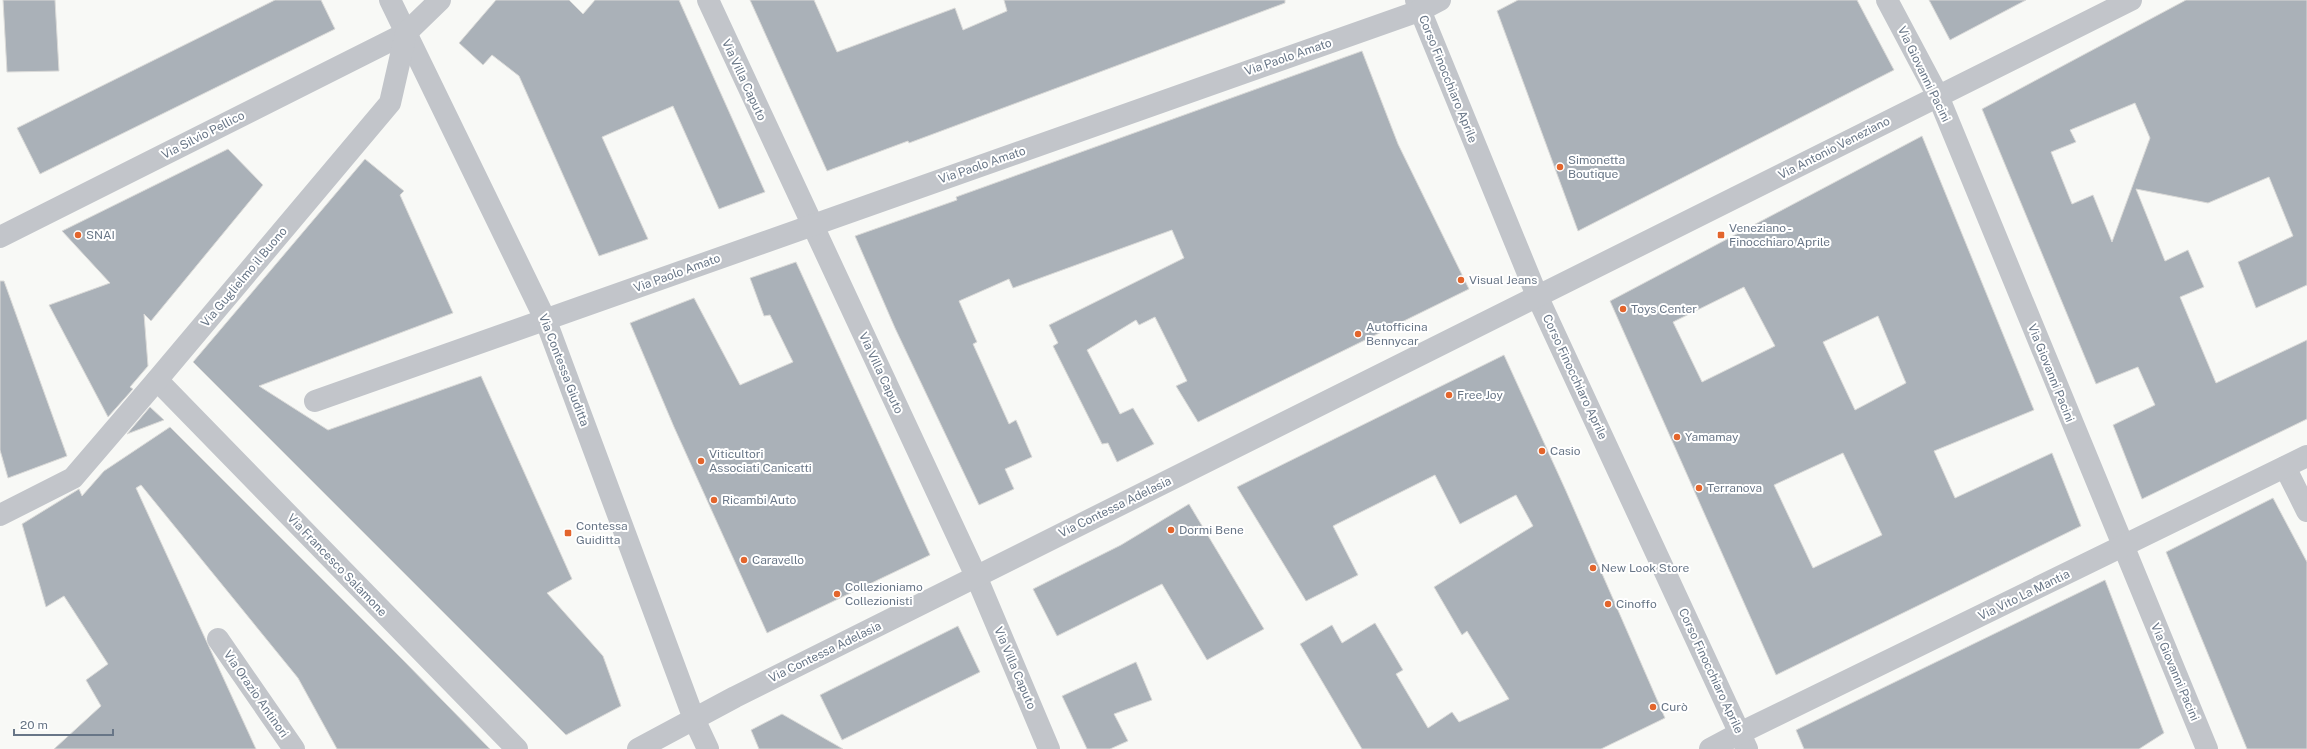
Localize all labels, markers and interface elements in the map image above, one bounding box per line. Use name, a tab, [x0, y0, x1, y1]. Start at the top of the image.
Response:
street label: Corso Finocchiaro Aprile	[1416, 13, 1480, 145]
street label: Via Giovanni Pacini	[1895, 24, 1953, 124]
street label: Via Paolo Amato	[1243, 35, 1334, 78]
street label: Via Villa Caputo	[719, 37, 769, 123]
street label: Via Silvio Pellico	[159, 108, 247, 162]
street label: Via Antonio Veneziano	[1776, 114, 1892, 182]
street label: Via Paolo Amato	[937, 143, 1028, 186]
place label: Simonetta Boutique	[1568, 153, 1625, 181]
marker: Simonetta Boutique	[1555, 162, 1565, 172]
place label: Veneziano - Finocchiaro Aprile	[1729, 221, 1830, 249]
street label: Via Guglielmo il Buono	[198, 224, 290, 330]
place label: SNAI	[86, 228, 115, 242]
marker: SNAI	[73, 230, 83, 240]
marker: Veneziano - Finocchiaro Aprile	[1716, 230, 1726, 240]
street label: Via Paolo Amato	[632, 251, 722, 295]
place label: Visual Jeans	[1469, 273, 1537, 287]
marker: Visual Jeans	[1456, 275, 1466, 285]
place label: Toys Center	[1631, 302, 1697, 316]
marker: Toys Center	[1618, 304, 1628, 314]
street label: Via Contessa Giuditta	[536, 312, 592, 428]
street label: Corso Finocchiaro Aprile	[1540, 312, 1610, 442]
place label: Autofficina Bennycar	[1366, 320, 1428, 348]
street label: Via Giovanni Pacini	[2025, 322, 2077, 424]
marker: Autofficina Bennycar	[1353, 329, 1363, 339]
street label: Via Villa Caputo	[856, 330, 906, 416]
place label: Free Joy	[1457, 388, 1504, 402]
marker: Free Joy	[1444, 390, 1454, 400]
place label: Yamamay	[1685, 430, 1739, 444]
marker: Yamamay	[1672, 432, 1682, 442]
place label: Casio	[1550, 444, 1581, 458]
marker: Casio	[1537, 446, 1547, 456]
place label: Viticultori Associati Canicatti	[709, 447, 812, 475]
marker: Viticultori Associati Canicatti	[696, 456, 706, 466]
street label: Via Contessa Adelasia	[1056, 474, 1174, 540]
place label: Terranova	[1707, 481, 1762, 495]
marker: Terranova	[1694, 483, 1704, 493]
place label: Ricambi Auto	[722, 493, 796, 507]
marker: Ricambi Auto	[709, 495, 719, 505]
street label: Via Francesco Salamone	[284, 511, 390, 619]
place label: Contessa Guiditta	[576, 519, 628, 547]
place label: Dormi Bene	[1179, 523, 1244, 537]
marker: Dormi Bene	[1166, 525, 1176, 535]
marker: Contessa Guiditta	[563, 528, 573, 538]
place label: Caravello	[752, 553, 804, 567]
marker: Caravello	[739, 555, 749, 565]
place label: New Look Store	[1601, 561, 1690, 575]
marker: New Look Store	[1588, 563, 1598, 573]
street label: Via Vito La Mantia	[1976, 567, 2072, 623]
place label: Collezioniamo Collezionisti	[845, 580, 923, 608]
marker: Collezioniamo Collezionisti	[832, 589, 842, 599]
place label: Cinoffo	[1616, 597, 1657, 611]
marker: Cinoffo	[1603, 599, 1613, 609]
street label: Corso Finocchiaro Aprile	[1676, 606, 1746, 736]
street label: Via Contessa Adelasia	[766, 619, 884, 685]
street label: Via Giovanni Pacini	[2148, 621, 2202, 723]
street label: Via Villa Caputo	[991, 625, 1039, 712]
street label: Via Orazio Antinori	[221, 648, 291, 740]
place label: Curò	[1661, 700, 1688, 714]
marker: Curò	[1648, 702, 1658, 712]
scale bar	[14, 711, 113, 737]
text: 20 m	[20, 718, 48, 732]

